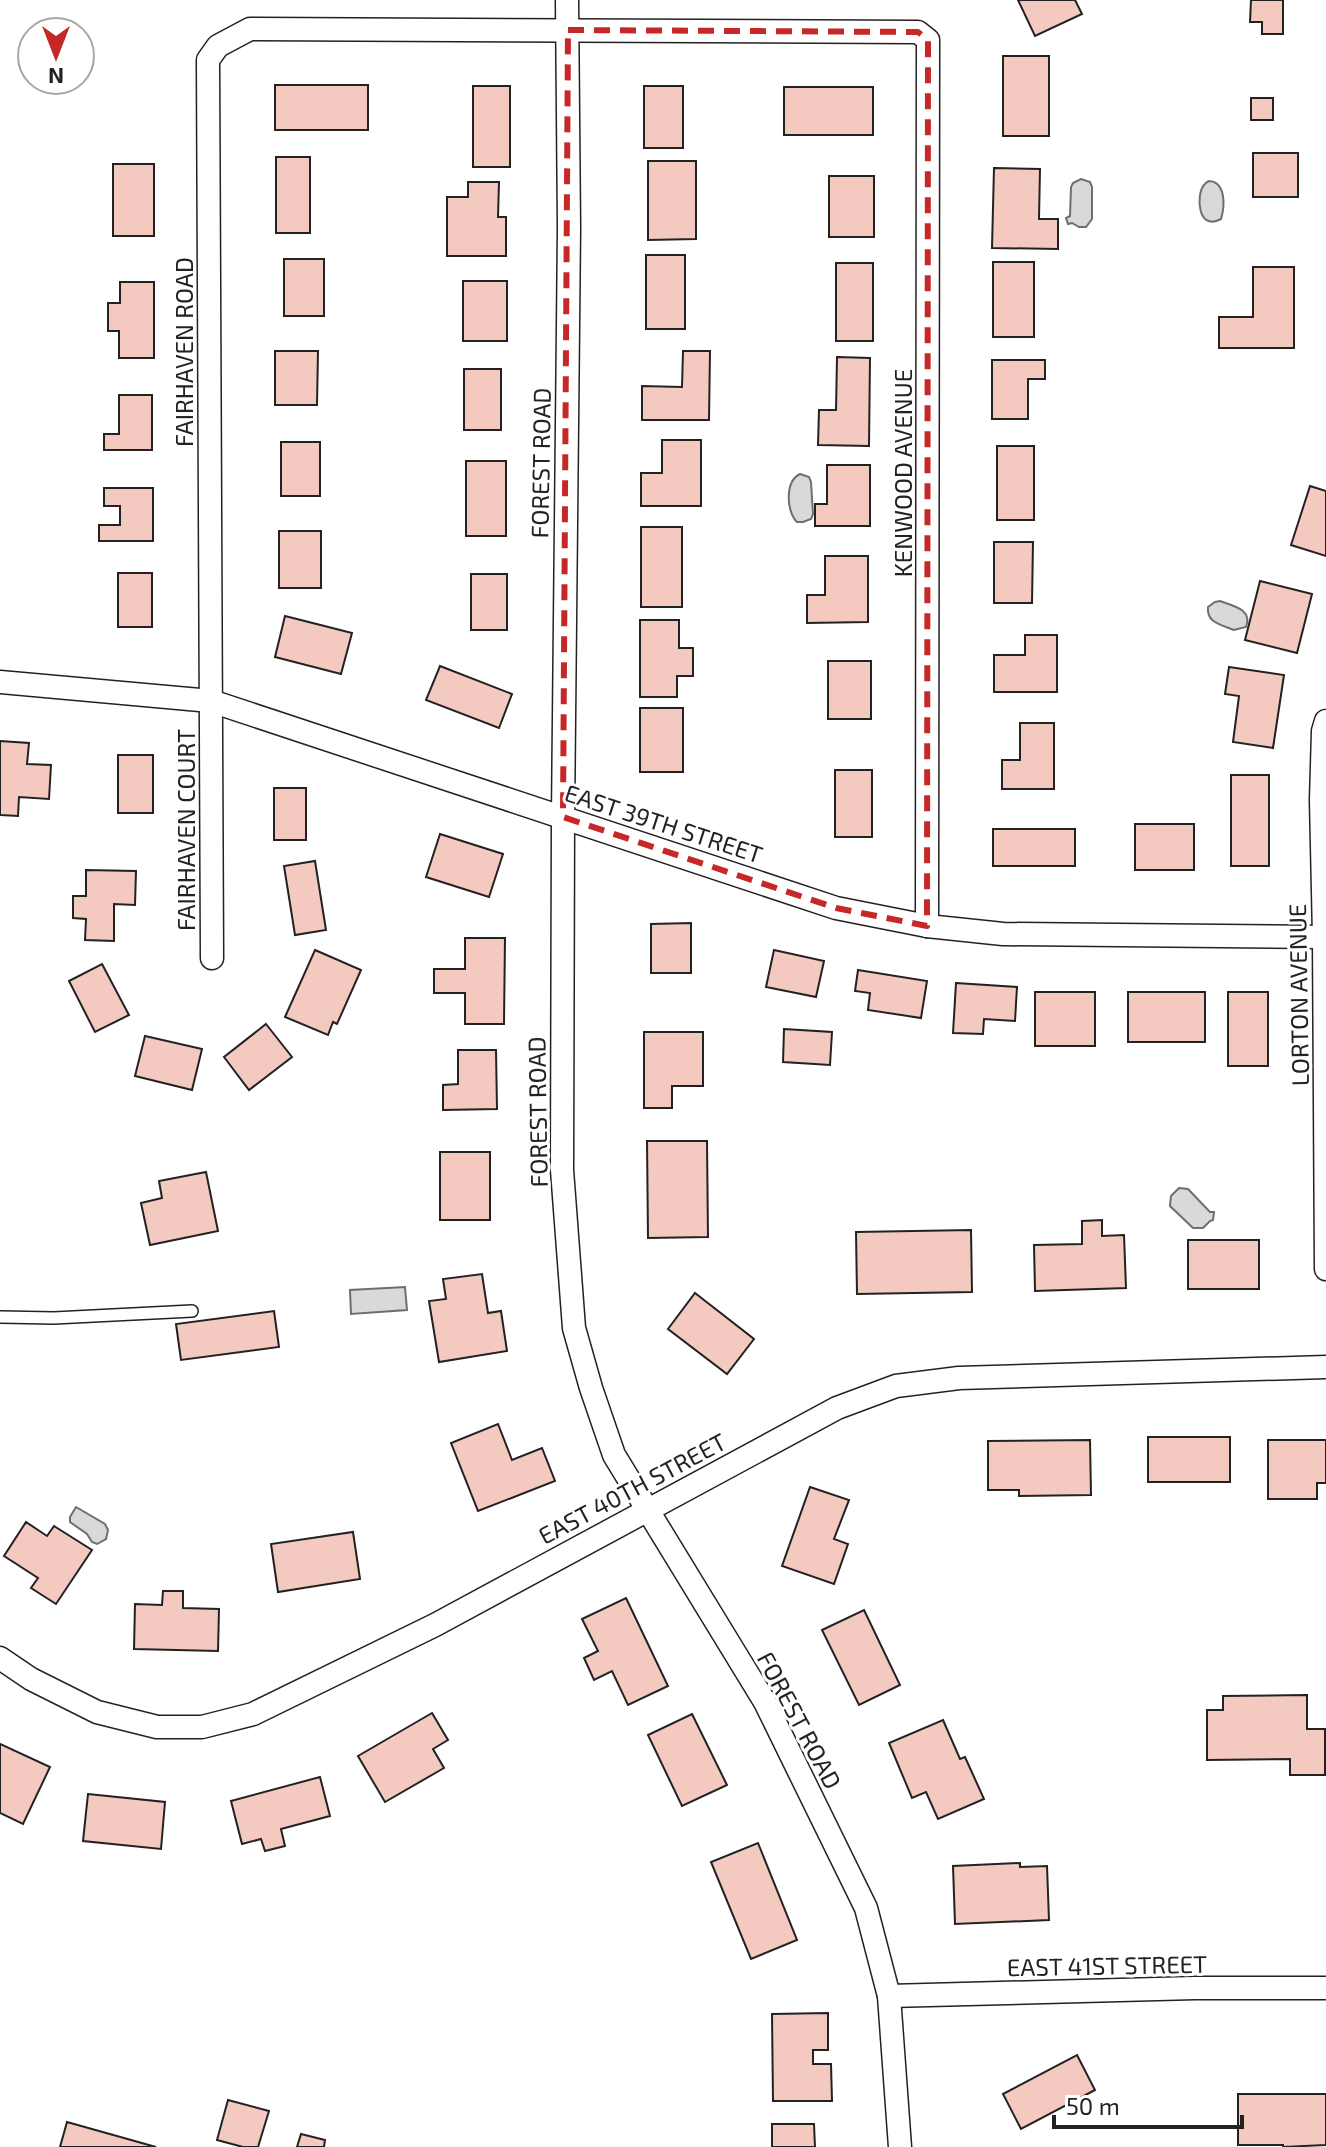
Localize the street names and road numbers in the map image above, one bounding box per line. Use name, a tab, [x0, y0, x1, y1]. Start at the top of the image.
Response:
street label: FAIRHAVEN ROAD	[169, 257, 198, 447]
street label: KENWOOD AVENUE	[888, 369, 917, 577]
street label: FOREST ROAD	[524, 387, 556, 539]
street label: FAIRHAVEN COURT	[171, 729, 200, 931]
street label: EAST 39TH STREET	[562, 777, 767, 869]
street label: LORTON AVENUE	[1282, 904, 1314, 1086]
street label: FOREST ROAD	[521, 1036, 553, 1188]
street label: EAST 40TH STREET	[533, 1426, 731, 1550]
street label: FOREST ROAD	[752, 1647, 848, 1793]
street label: EAST 41ST STREET	[1007, 1949, 1207, 1981]

